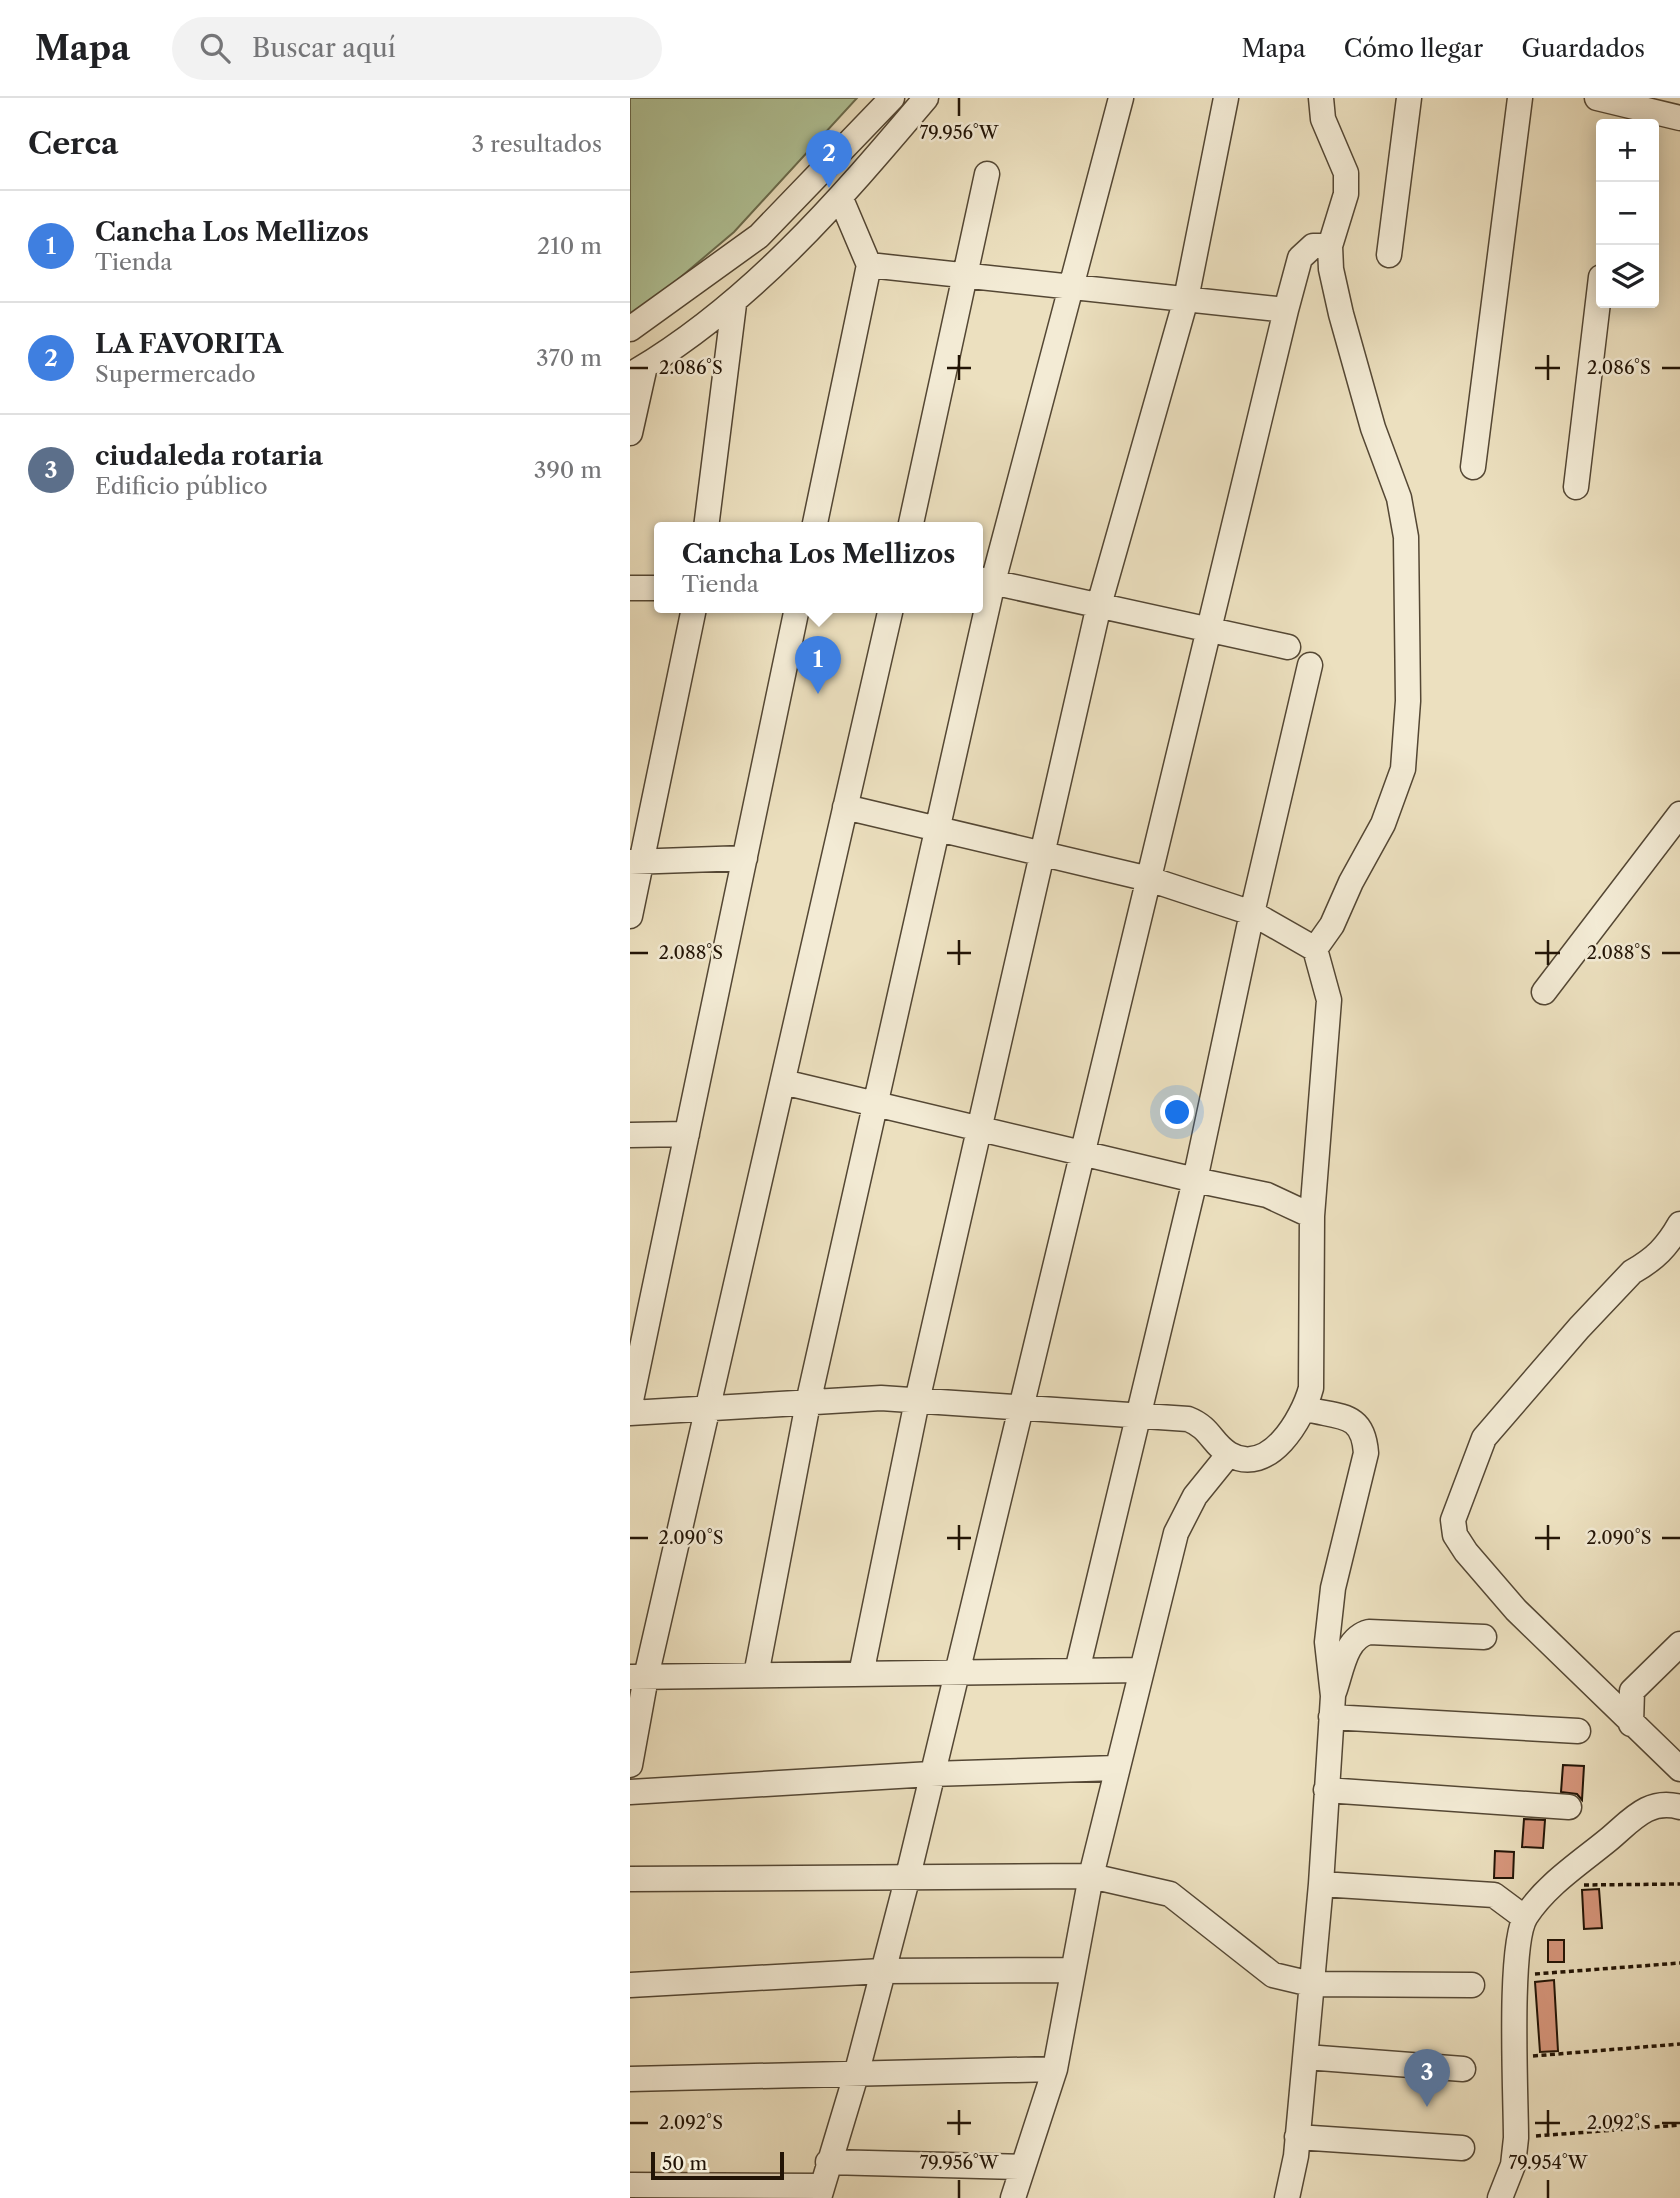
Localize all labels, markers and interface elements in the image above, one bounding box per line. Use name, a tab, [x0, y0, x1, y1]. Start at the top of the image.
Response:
search box	[172, 17, 662, 80]
text: Mapa	[35, 28, 130, 69]
icon: search	[196, 29, 234, 67]
text: Buscar aquí	[252, 32, 396, 64]
text: Mapa	[1241, 34, 1306, 63]
text: Cómo llegar	[1344, 34, 1483, 63]
text: Guardados	[1521, 34, 1645, 63]
map controls	[1596, 119, 1659, 308]
button: +	[1596, 119, 1659, 182]
text: 79.956°W	[919, 122, 1000, 144]
text: Cerca	[28, 125, 118, 162]
text: 3 resultados	[472, 130, 602, 158]
pin: 2	[806, 130, 852, 188]
button: −	[1596, 182, 1659, 245]
text: Cancha Los Mellizos	[95, 216, 369, 248]
text: 1	[46, 232, 56, 260]
text: 210 m	[537, 232, 602, 260]
button: layers	[1596, 245, 1659, 308]
text: Tienda	[95, 248, 172, 276]
text: LA FAVORITA	[95, 328, 283, 360]
text: 2	[44, 344, 58, 372]
text: 370 m	[536, 344, 602, 372]
text: 2.086°S	[659, 357, 723, 379]
text: 2.086°S	[1587, 357, 1651, 379]
text: Supermercado	[95, 360, 256, 388]
text: ciudaleda rotaria	[95, 440, 323, 472]
text: 3	[45, 456, 58, 484]
text: 390 m	[534, 456, 602, 484]
text: Edificio público	[95, 472, 268, 500]
popup	[654, 522, 983, 613]
text: Cancha Los Mellizos	[682, 538, 955, 570]
text: Tienda	[682, 570, 759, 598]
pin: 1	[795, 636, 841, 694]
text: 2.088°S	[659, 942, 723, 964]
text: 2.088°S	[1587, 942, 1651, 964]
your location	[1160, 1095, 1194, 1129]
text: 2.090°S	[659, 1527, 723, 1549]
text: 2.090°S	[1587, 1527, 1651, 1549]
pin: 3	[1404, 2049, 1450, 2107]
text: 2.092°S	[659, 2112, 723, 2134]
text: 2.092°S	[1587, 2112, 1651, 2134]
scale bar	[651, 2149, 784, 2181]
text: 50 m	[662, 2152, 707, 2175]
text: 79.956°W	[919, 2152, 1000, 2174]
text: 79.954°W	[1508, 2152, 1589, 2174]

